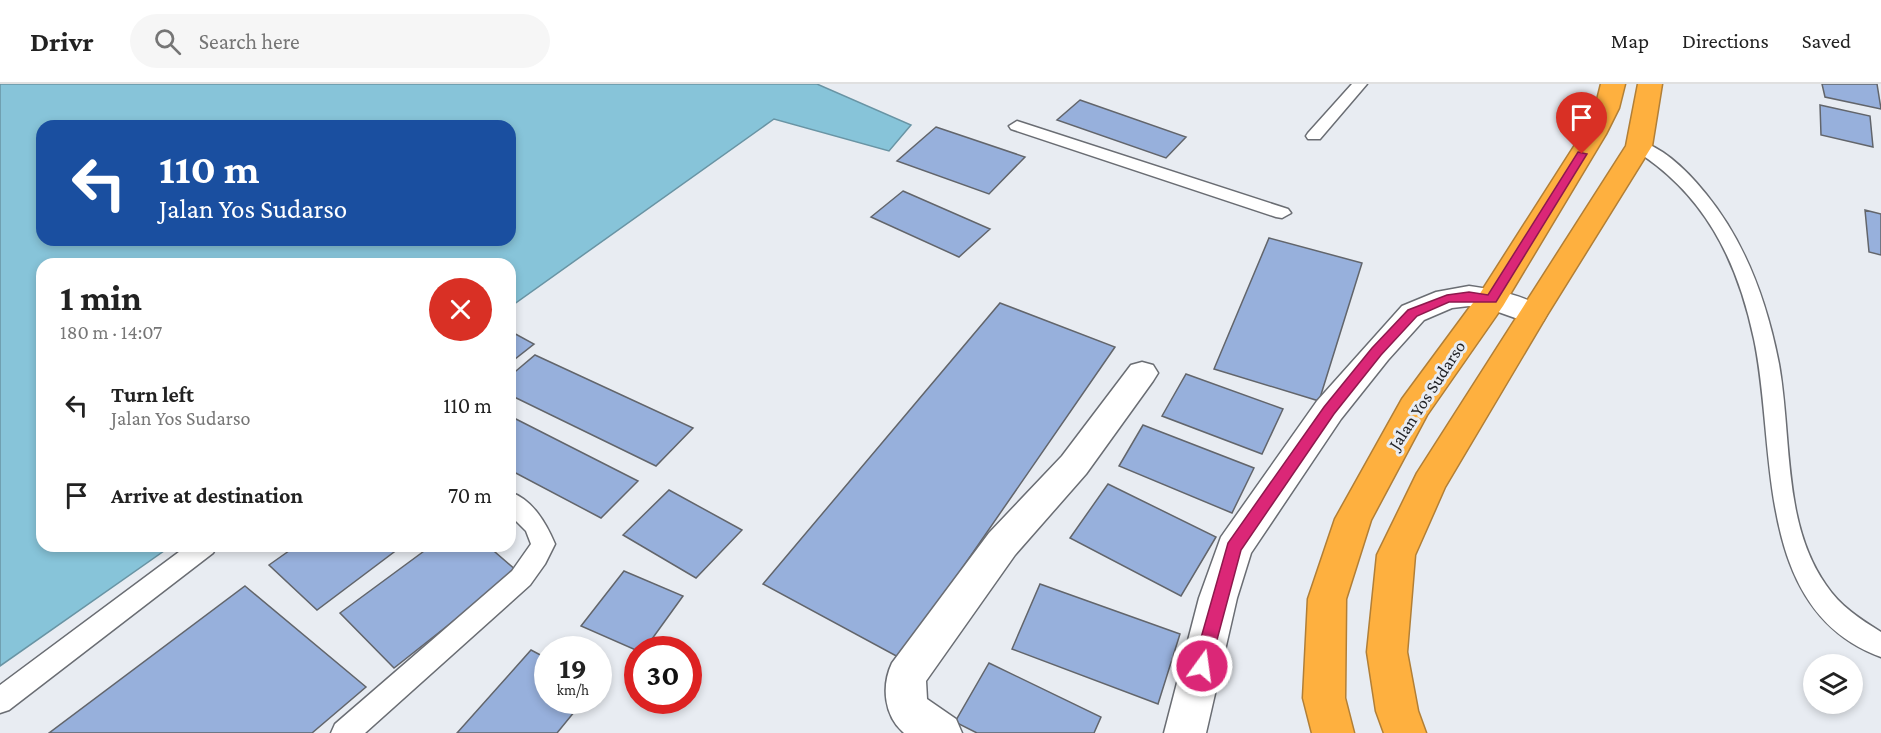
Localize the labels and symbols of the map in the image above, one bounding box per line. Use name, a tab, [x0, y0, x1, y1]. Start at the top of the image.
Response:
pin	[1556, 92, 1607, 154]
street label: Jalan Yos Sudarso	[1383, 337, 1470, 455]
position arrow	[1170, 634, 1234, 698]
speed limit sign: 30	[624, 636, 702, 714]

